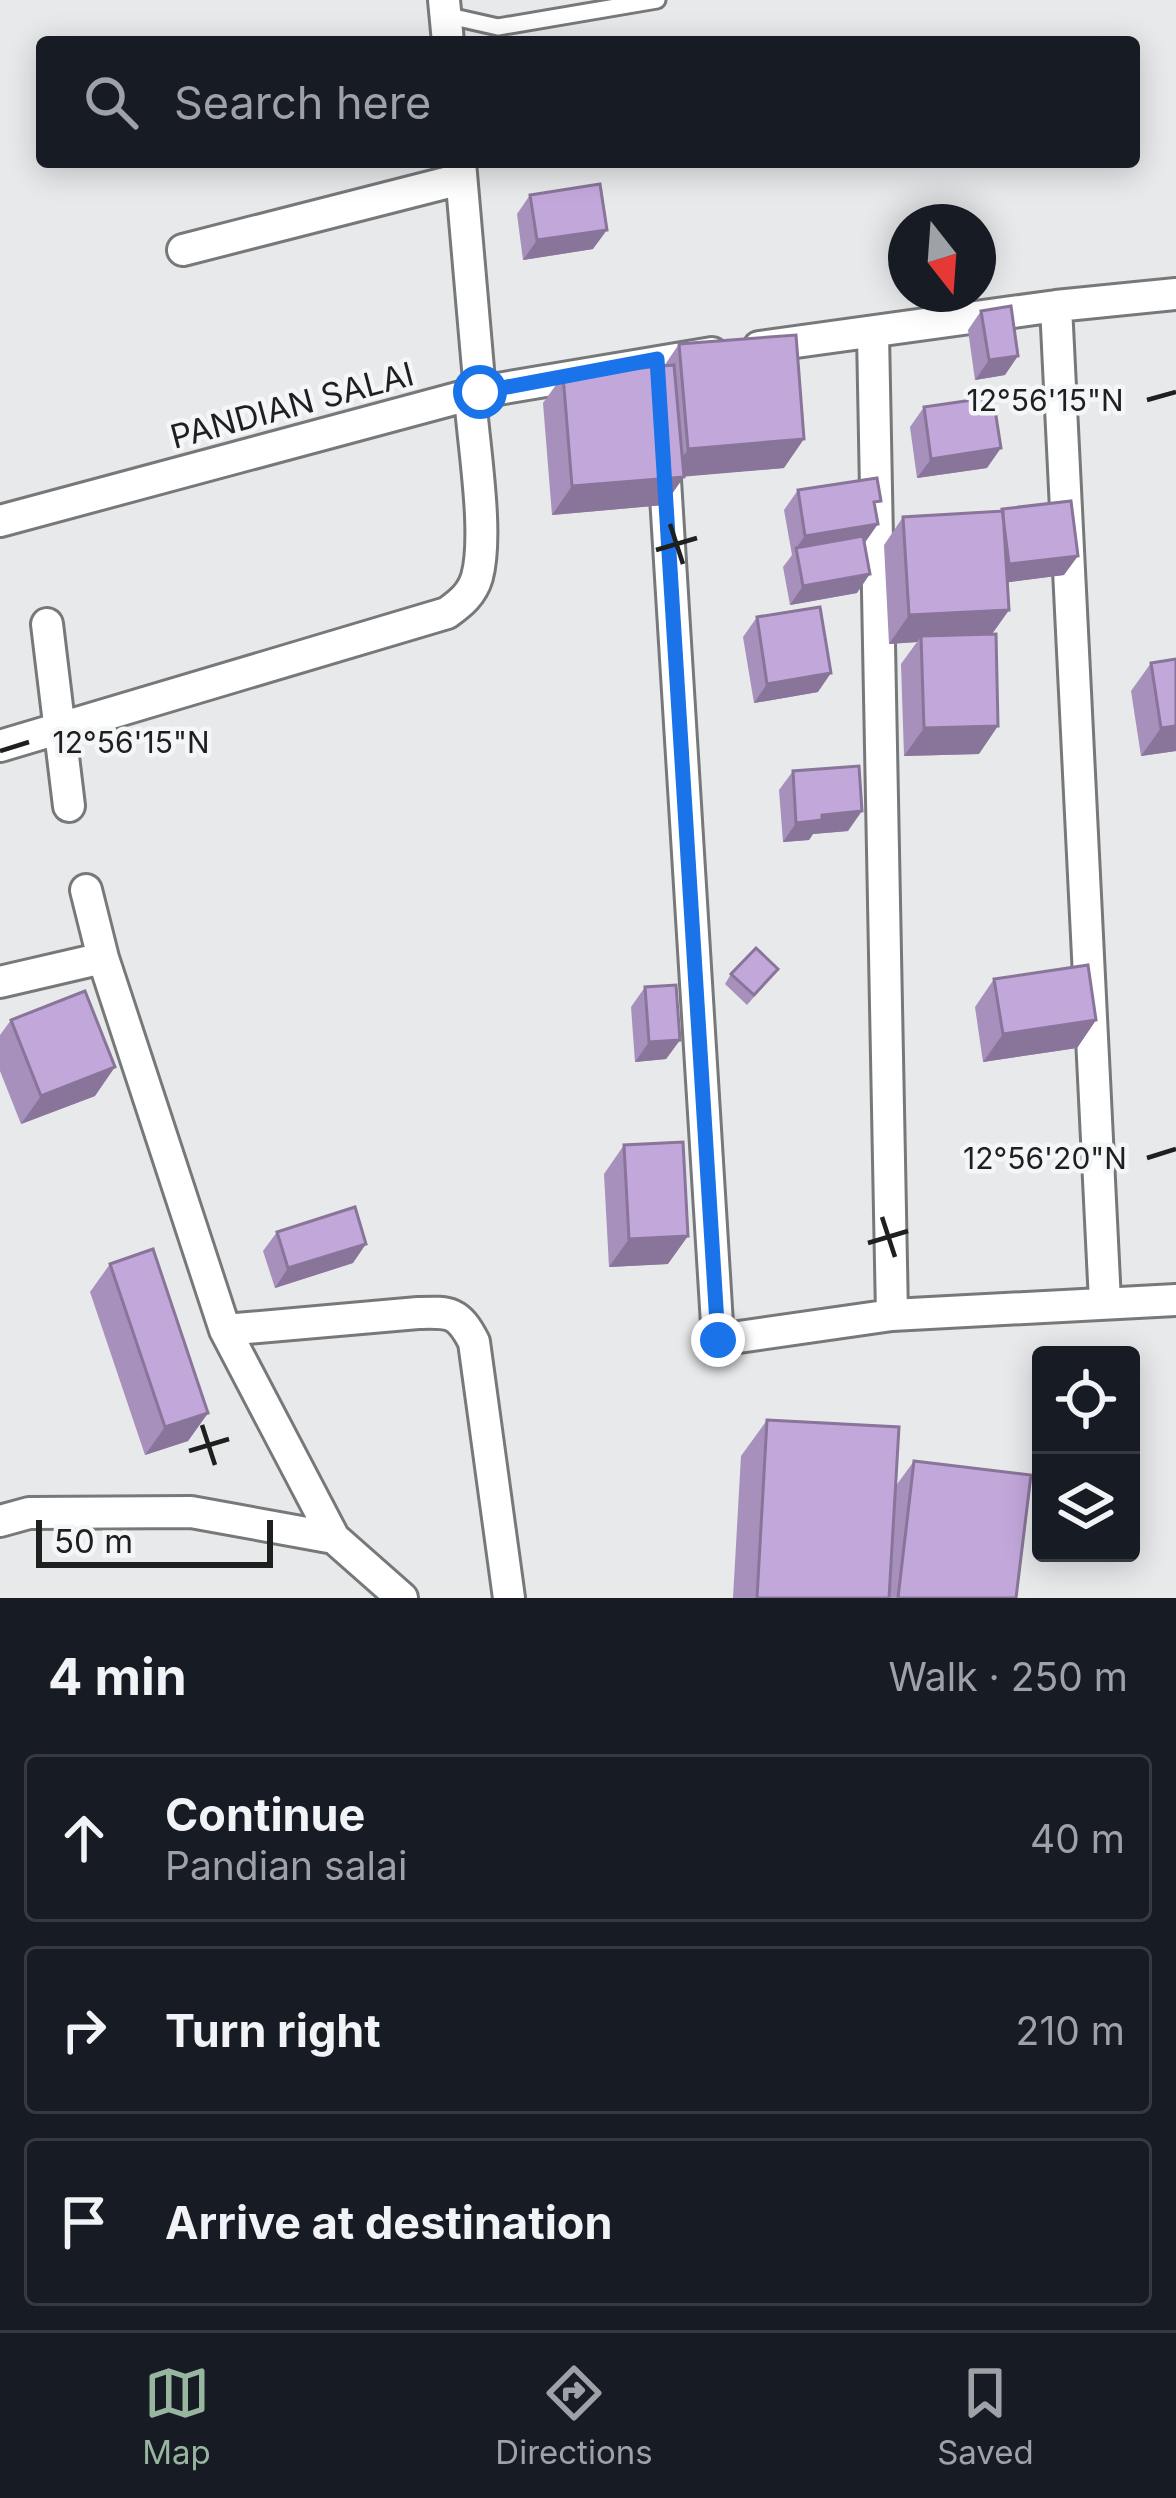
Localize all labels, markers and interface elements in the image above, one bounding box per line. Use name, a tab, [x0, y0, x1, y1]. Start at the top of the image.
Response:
search box	[36, 36, 1140, 168]
icon: search	[78, 69, 144, 135]
text: Search here	[174, 75, 431, 130]
north arrow	[888, 204, 996, 312]
street label: PANDIAN SALAI	[166, 353, 418, 457]
route start	[453, 365, 507, 419]
text: 12°56'15"N	[966, 382, 1124, 418]
text: 12°56'15"N	[52, 724, 210, 760]
text: 12°56'20"N	[963, 1140, 1127, 1176]
route end	[691, 1313, 745, 1367]
map controls	[1032, 1346, 1140, 1562]
button: locate	[1032, 1346, 1140, 1454]
button: layers	[1032, 1454, 1140, 1562]
scale bar	[36, 1514, 273, 1567]
text: 50 m	[54, 1521, 133, 1561]
text: 4 min	[48, 1646, 187, 1707]
text: Walk · 250 m	[888, 1653, 1128, 1700]
text: Continue	[165, 1787, 365, 1842]
icon: ahead	[51, 1805, 117, 1871]
text: 40 m	[1030, 1815, 1125, 1862]
text: Pandian salai	[165, 1842, 407, 1889]
icon: right	[51, 1997, 117, 2063]
text: Turn right	[165, 2003, 381, 2058]
text: 210 m	[1016, 2007, 1125, 2054]
icon: arrive	[51, 2189, 117, 2255]
text: Arrive at destination	[165, 2195, 612, 2250]
tab: Map	[142, 2360, 211, 2472]
tab: Directions	[495, 2360, 653, 2472]
tab: Saved	[937, 2360, 1034, 2472]

